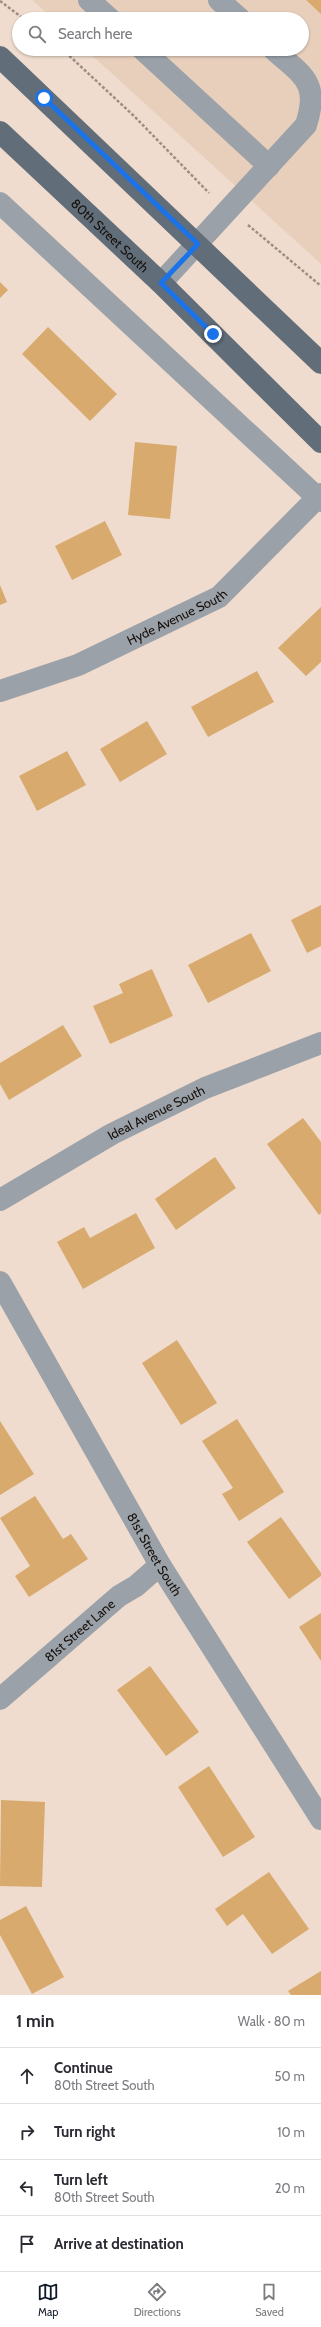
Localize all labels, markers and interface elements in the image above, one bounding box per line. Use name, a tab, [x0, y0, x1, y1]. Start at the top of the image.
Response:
search box	[12, 12, 309, 56]
icon: search	[26, 23, 48, 45]
text: Search here	[58, 25, 133, 43]
route start	[35, 89, 53, 107]
street label: 80th Street South	[68, 195, 152, 276]
route end	[204, 325, 222, 343]
street label: Hyde Avenue South	[124, 586, 230, 648]
street label: Ideal Avenue South	[104, 1082, 207, 1143]
street label: 81st Street South	[124, 1510, 186, 1599]
street label: 81st Street Lane	[41, 1595, 118, 1665]
text: 1 min	[16, 2011, 54, 2031]
text: Walk · 80 m	[238, 2013, 305, 2029]
text: Continue	[54, 2059, 113, 2077]
icon: ahead	[16, 2065, 38, 2087]
text: 50 m	[275, 2068, 305, 2084]
text: 80th Street South	[54, 2077, 155, 2093]
icon: right	[16, 2121, 38, 2143]
text: Turn right	[54, 2123, 115, 2141]
text: 10 m	[277, 2124, 305, 2140]
text: Turn left	[54, 2171, 108, 2189]
icon: left	[16, 2177, 38, 2199]
text: 20 m	[275, 2180, 305, 2196]
text: 80th Street South	[54, 2189, 155, 2205]
icon: arrive	[16, 2233, 38, 2255]
text: Arrive at destination	[54, 2235, 184, 2253]
tab: Map	[37, 2281, 59, 2319]
tab: Directions	[134, 2281, 181, 2319]
tab: Saved	[255, 2281, 284, 2319]

